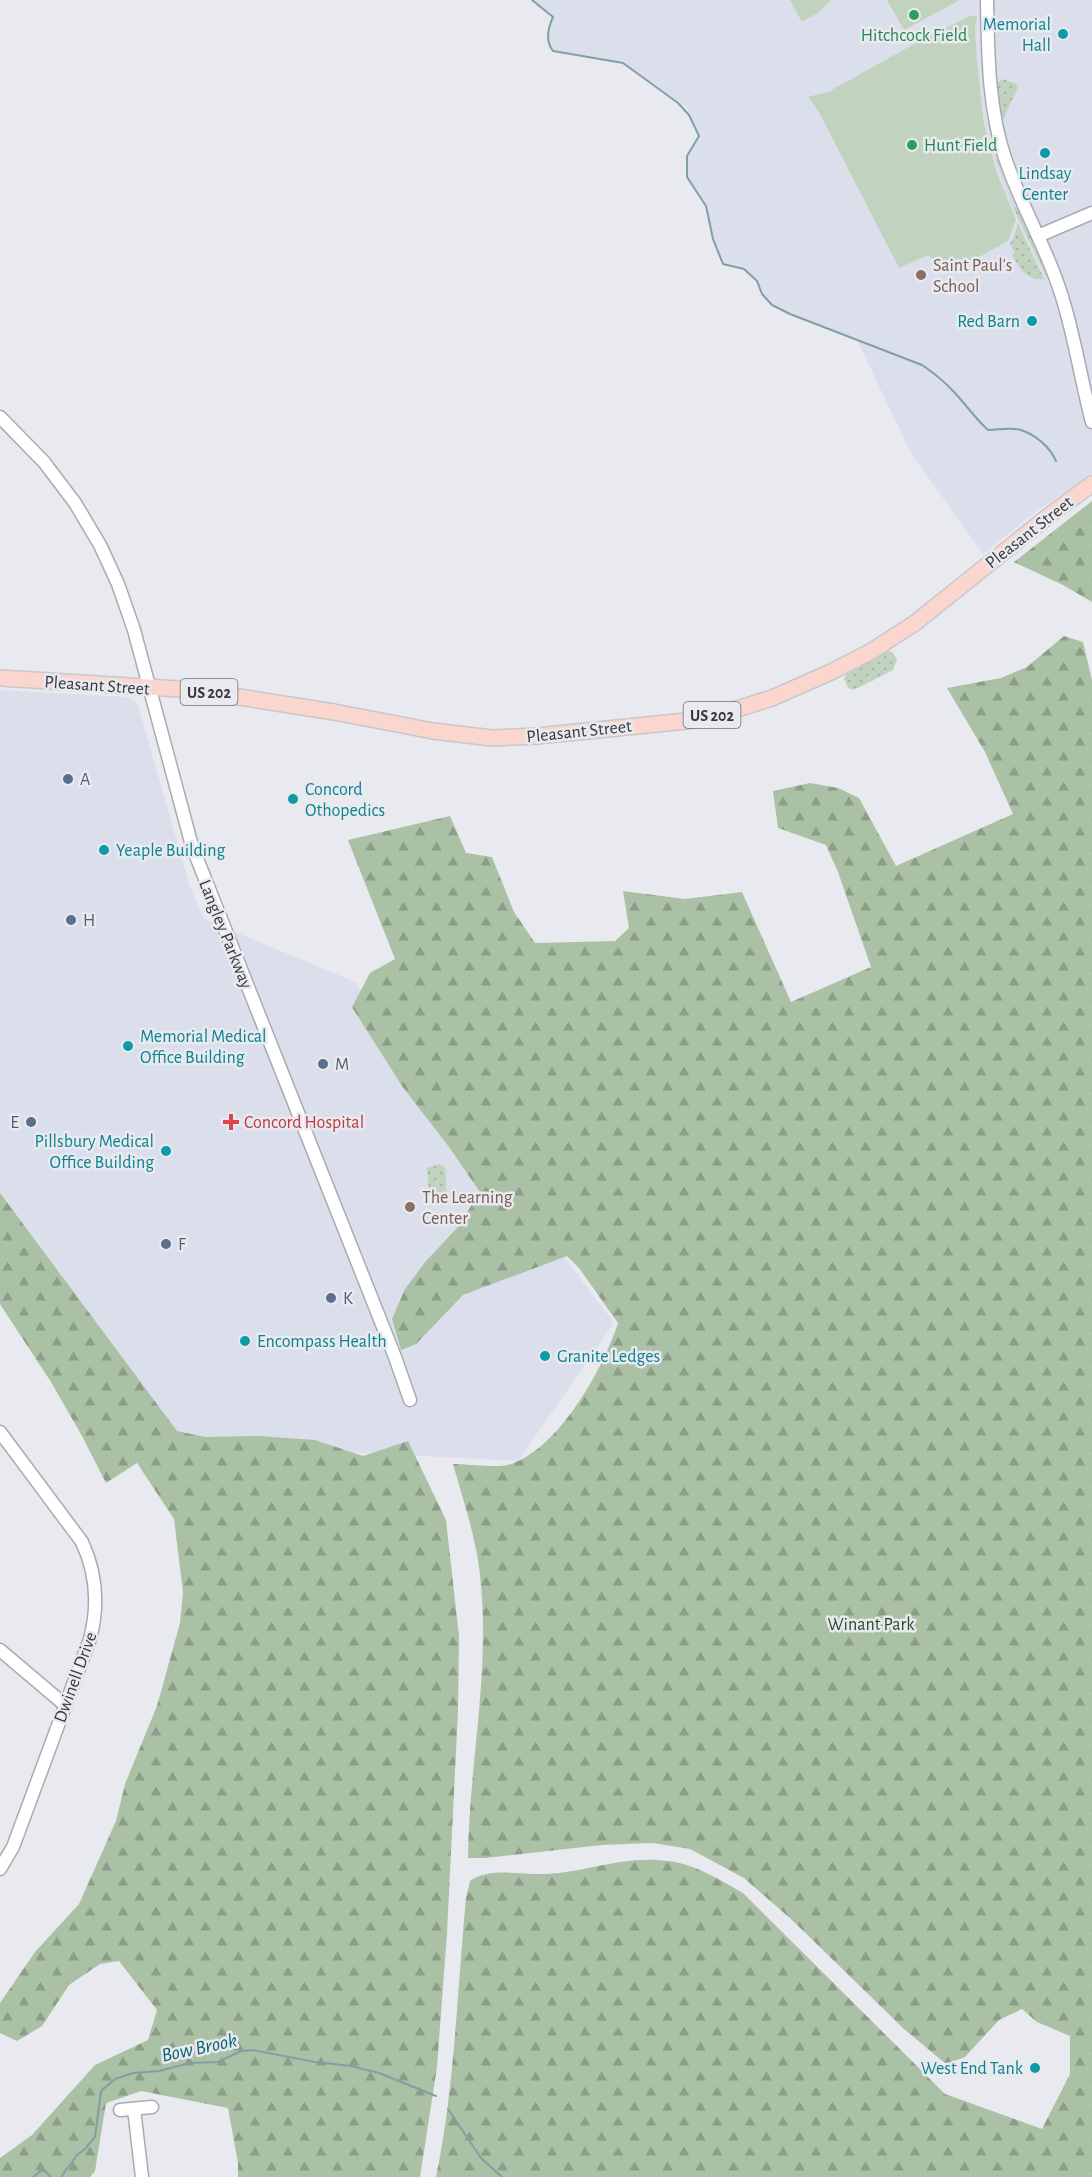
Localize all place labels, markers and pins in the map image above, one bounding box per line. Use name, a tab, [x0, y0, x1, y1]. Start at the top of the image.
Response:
marker: Hitchcock Field	[907, 8, 921, 22]
place label: Memorial Hall	[983, 16, 1051, 55]
place label: Hitchcock Field	[861, 27, 967, 45]
marker: Memorial Hall	[1056, 27, 1070, 41]
place label: Hunt Field	[924, 137, 997, 155]
marker: Hunt Field	[905, 138, 919, 152]
marker: Lindsay Center	[1038, 146, 1052, 160]
place label: Lindsay Center	[1019, 165, 1072, 204]
place label: Saint Paul's School	[933, 257, 1012, 296]
marker: Saint Paul's School	[914, 268, 928, 282]
place label: Red Barn	[957, 313, 1020, 331]
marker: Red Barn	[1025, 314, 1039, 328]
place label: A	[80, 771, 91, 789]
marker: A	[61, 772, 75, 786]
place label: Concord Othopedics	[305, 781, 385, 820]
marker: Concord Othopedics	[286, 792, 300, 806]
place label: Yeaple Building	[116, 842, 225, 860]
marker: Yeaple Building	[97, 843, 111, 857]
place label: H	[83, 912, 95, 930]
marker: H	[64, 913, 78, 927]
place label: Memorial Medical Office Building	[140, 1028, 266, 1067]
marker: Memorial Medical Office Building	[121, 1039, 135, 1053]
place label: M	[335, 1056, 349, 1074]
marker: M	[316, 1057, 330, 1071]
marker: Concord Hospital	[222, 1113, 240, 1131]
place label: E	[10, 1114, 19, 1132]
place label: Concord Hospital	[244, 1114, 364, 1132]
marker: E	[24, 1115, 38, 1129]
place label: Pillsbury Medical Office Building	[34, 1133, 154, 1172]
marker: Pillsbury Medical Office Building	[159, 1144, 173, 1158]
place label: The Learning Center	[422, 1189, 513, 1228]
marker: The Learning Center	[403, 1200, 417, 1214]
place label: F	[178, 1236, 186, 1254]
marker: F	[159, 1237, 173, 1251]
place label: K	[343, 1290, 353, 1308]
marker: K	[324, 1291, 338, 1305]
place label: Encompass Health	[257, 1333, 387, 1351]
marker: Encompass Health	[238, 1334, 252, 1348]
place label: Granite Ledges	[557, 1348, 660, 1366]
marker: Granite Ledges	[538, 1349, 552, 1363]
place label: West End Tank	[921, 2060, 1024, 2078]
marker: West End Tank	[1028, 2061, 1042, 2075]

